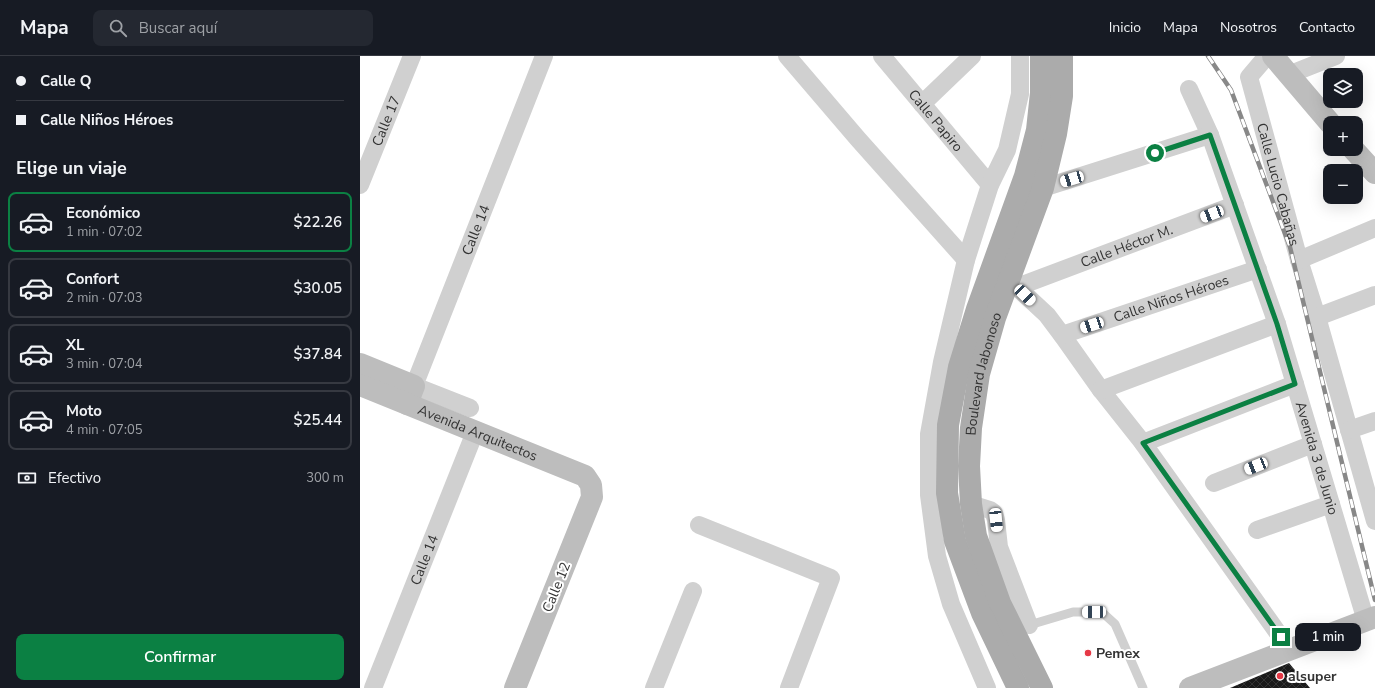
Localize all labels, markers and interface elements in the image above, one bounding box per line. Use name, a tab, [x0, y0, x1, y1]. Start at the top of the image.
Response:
search box	[93, 10, 373, 46]
text: Mapa	[20, 15, 69, 41]
icon: search	[107, 17, 129, 39]
text: Buscar aquí	[139, 18, 217, 38]
text: Inicio	[1109, 18, 1141, 37]
text: Mapa	[1163, 18, 1198, 37]
text: Nosotros	[1220, 18, 1277, 37]
text: Contacto	[1299, 18, 1355, 37]
map controls	[1323, 68, 1363, 204]
button: layers	[1323, 68, 1363, 108]
text: Calle Q	[40, 71, 92, 91]
street label: Calle Papiro	[904, 85, 967, 156]
street label: Calle 17	[368, 93, 405, 149]
text: Calle Niños Héroes	[40, 110, 173, 130]
button: +	[1323, 116, 1363, 156]
street label: Calle Lucio Cabañas	[1252, 121, 1304, 248]
route start	[1146, 144, 1164, 162]
text: Elige un viaje	[16, 156, 127, 180]
button: −	[1323, 164, 1363, 204]
car	[1059, 170, 1085, 188]
street label: Calle 14	[457, 202, 494, 258]
text: Económico	[66, 203, 140, 223]
icon: car	[18, 204, 54, 240]
car	[1199, 204, 1225, 224]
text: $22.26	[293, 212, 342, 232]
street label: Calle Héctor M.	[1078, 220, 1175, 272]
text: 1 min · 07:02	[66, 223, 142, 241]
text: Confort	[66, 269, 119, 289]
icon: car	[18, 270, 54, 306]
street label: Calle Niños Héroes	[1111, 270, 1232, 327]
text: $30.05	[293, 278, 342, 298]
car	[1012, 282, 1038, 308]
text: 2 min · 07:03	[66, 289, 142, 307]
street label: Boulevard Jabonoso	[962, 309, 1006, 436]
car	[1079, 316, 1105, 334]
text: XL	[66, 335, 85, 355]
icon: car	[18, 336, 54, 372]
text: $37.84	[293, 344, 342, 364]
text: 3 min · 07:04	[66, 355, 142, 373]
street label: Avenida 3 de Junio	[1291, 399, 1343, 517]
street label: Avenida Arquitectos	[415, 400, 540, 466]
text: Moto	[66, 401, 102, 421]
icon: car	[18, 402, 54, 438]
text: $25.44	[293, 410, 342, 430]
text: 4 min · 07:05	[66, 421, 142, 439]
car	[1243, 456, 1269, 476]
icon: cash	[16, 467, 38, 489]
text: Efectivo	[48, 468, 101, 488]
text: 300 m	[306, 469, 344, 487]
car	[989, 507, 1003, 533]
street label: Calle 14	[406, 532, 443, 588]
street label: Calle 12	[538, 559, 575, 615]
car	[1082, 606, 1106, 618]
callout: 1 min	[1295, 623, 1361, 651]
route end	[1272, 628, 1290, 646]
text: 1 min	[1311, 628, 1345, 646]
button: Confirmar	[16, 634, 344, 680]
place label: Pemex	[1096, 644, 1140, 663]
marker: Pemex	[1083, 648, 1093, 658]
place label: alsuper	[1288, 667, 1337, 686]
marker: alsuper	[1275, 671, 1285, 681]

